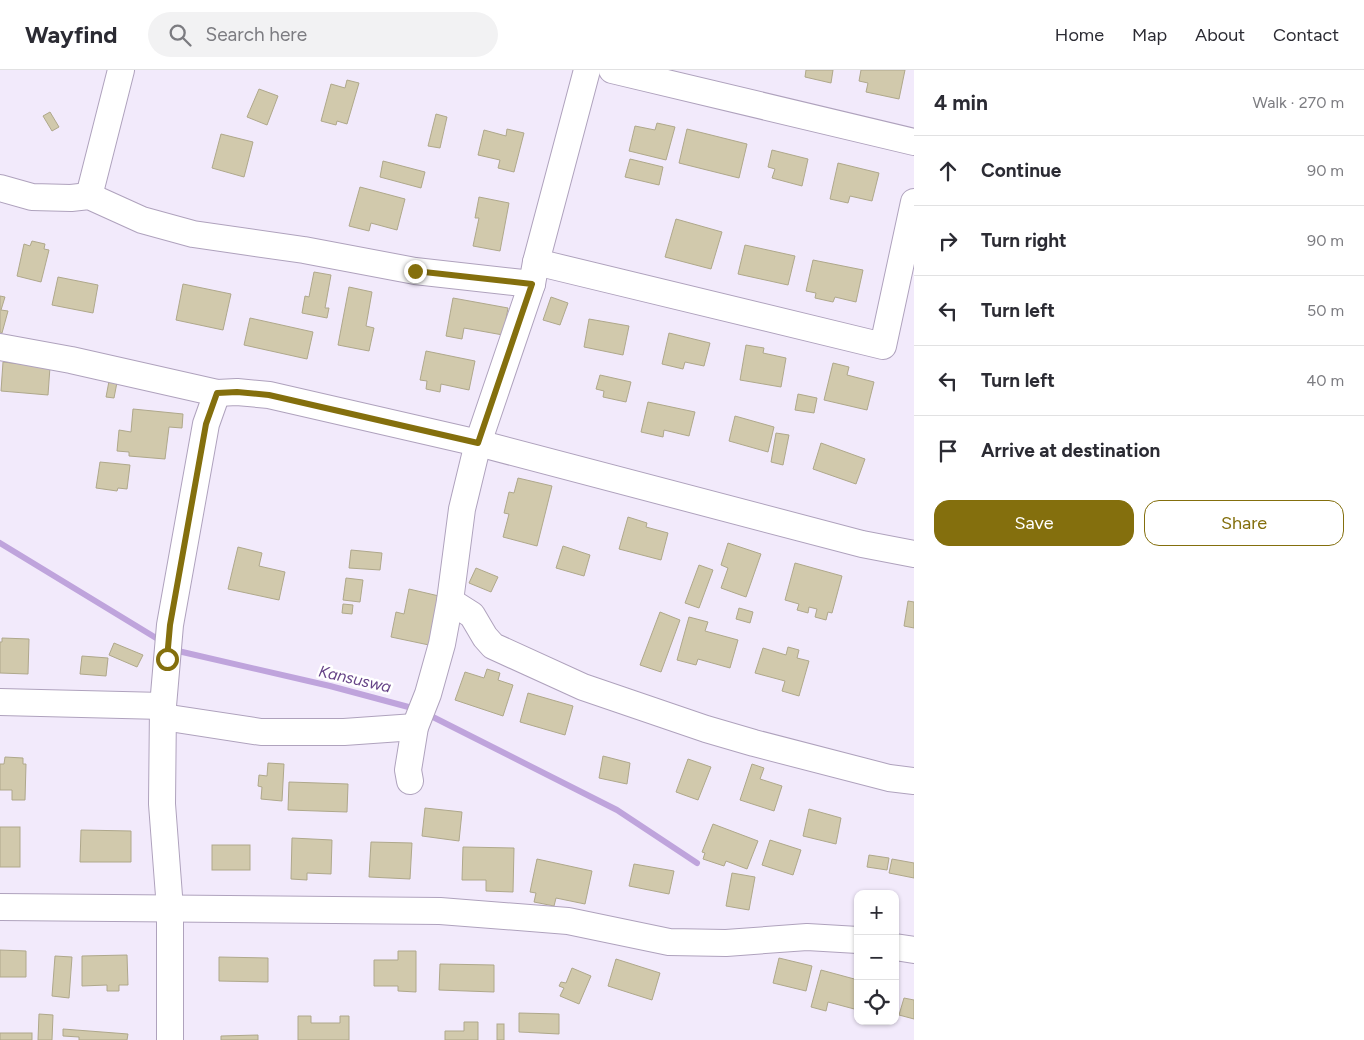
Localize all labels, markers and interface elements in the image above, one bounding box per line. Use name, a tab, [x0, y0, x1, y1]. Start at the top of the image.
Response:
search box	[148, 12, 498, 57]
text: Wayfind	[25, 20, 118, 49]
icon: search	[166, 21, 194, 49]
text: Search here	[206, 23, 307, 46]
text: Home	[1055, 24, 1104, 46]
text: Map	[1132, 24, 1167, 46]
text: About	[1195, 24, 1245, 46]
text: Contact	[1273, 24, 1339, 46]
text: 4 min	[934, 90, 988, 115]
text: Walk · 270 m	[1253, 93, 1344, 112]
icon: ahead	[934, 157, 962, 185]
text: Continue	[981, 159, 1061, 182]
text: 90 m	[1307, 161, 1344, 180]
icon: right	[934, 227, 962, 255]
text: Turn right	[981, 229, 1067, 252]
text: 90 m	[1307, 231, 1344, 250]
route end	[404, 260, 427, 283]
icon: left	[934, 297, 962, 325]
text: Turn left	[981, 299, 1055, 322]
text: 50 m	[1307, 301, 1344, 320]
icon: left	[934, 367, 962, 395]
text: Turn left	[981, 369, 1055, 392]
text: 40 m	[1306, 371, 1344, 390]
icon: arrive	[934, 437, 962, 465]
text: Arrive at destination	[981, 439, 1160, 462]
button: Save	[934, 500, 1134, 546]
button: Share	[1144, 500, 1344, 546]
route start	[156, 648, 179, 671]
water label: Kansuswa	[317, 661, 393, 697]
map controls	[854, 890, 899, 1025]
button: +	[854, 890, 899, 935]
button: −	[854, 935, 899, 980]
button: locate	[854, 980, 899, 1025]

